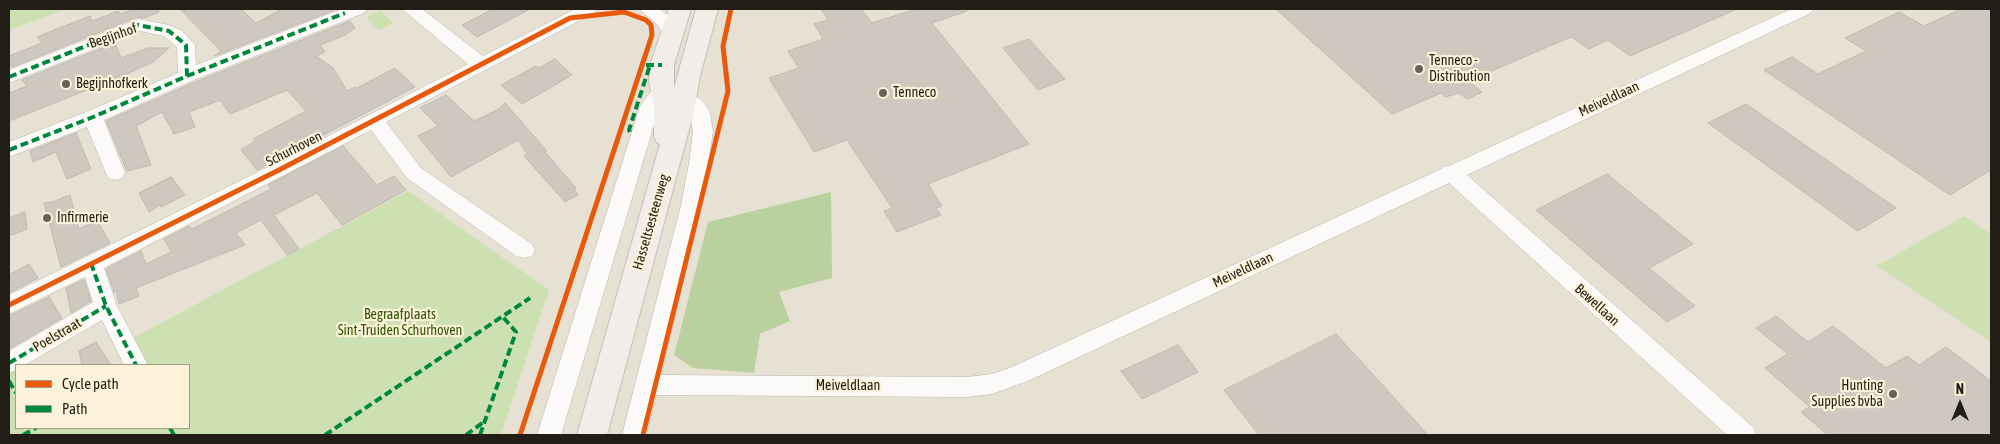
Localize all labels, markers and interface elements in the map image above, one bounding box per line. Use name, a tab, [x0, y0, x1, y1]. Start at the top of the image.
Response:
street label: Begijnhof	[87, 20, 139, 52]
place label: Tenneco - Distribution	[1429, 53, 1490, 85]
marker: Tenneco - Distribution	[1413, 63, 1425, 75]
place label: Begijnhofkerk	[76, 76, 148, 92]
marker: Begijnhofkerk	[60, 78, 72, 90]
street label: Meiveldlaan	[1576, 78, 1642, 120]
place label: Tenneco	[893, 85, 936, 101]
marker: Tenneco	[877, 87, 889, 99]
street label: Schurhoven	[263, 128, 325, 170]
street label: Hasseltsesteenweg	[629, 172, 673, 272]
place label: Infirmerie	[57, 210, 109, 226]
marker: Infirmerie	[41, 212, 53, 224]
street label: Meiveldlaan	[1210, 249, 1276, 291]
street label: Bewellaan	[1571, 280, 1623, 330]
park label: Begraafplaats Sint-Truiden Schurhoven	[338, 307, 462, 340]
street label: Poelstraat	[30, 314, 84, 356]
legend	[15, 364, 190, 429]
text: Cycle path	[62, 375, 119, 392]
street label: Meiveldlaan	[816, 378, 880, 394]
place label: Hunting Supplies bvba	[1812, 378, 1883, 411]
north arrow	[1935, 379, 1985, 429]
text: N	[1956, 381, 1964, 397]
marker: Hunting Supplies bvba	[1887, 388, 1899, 400]
text: Path	[62, 400, 88, 417]

